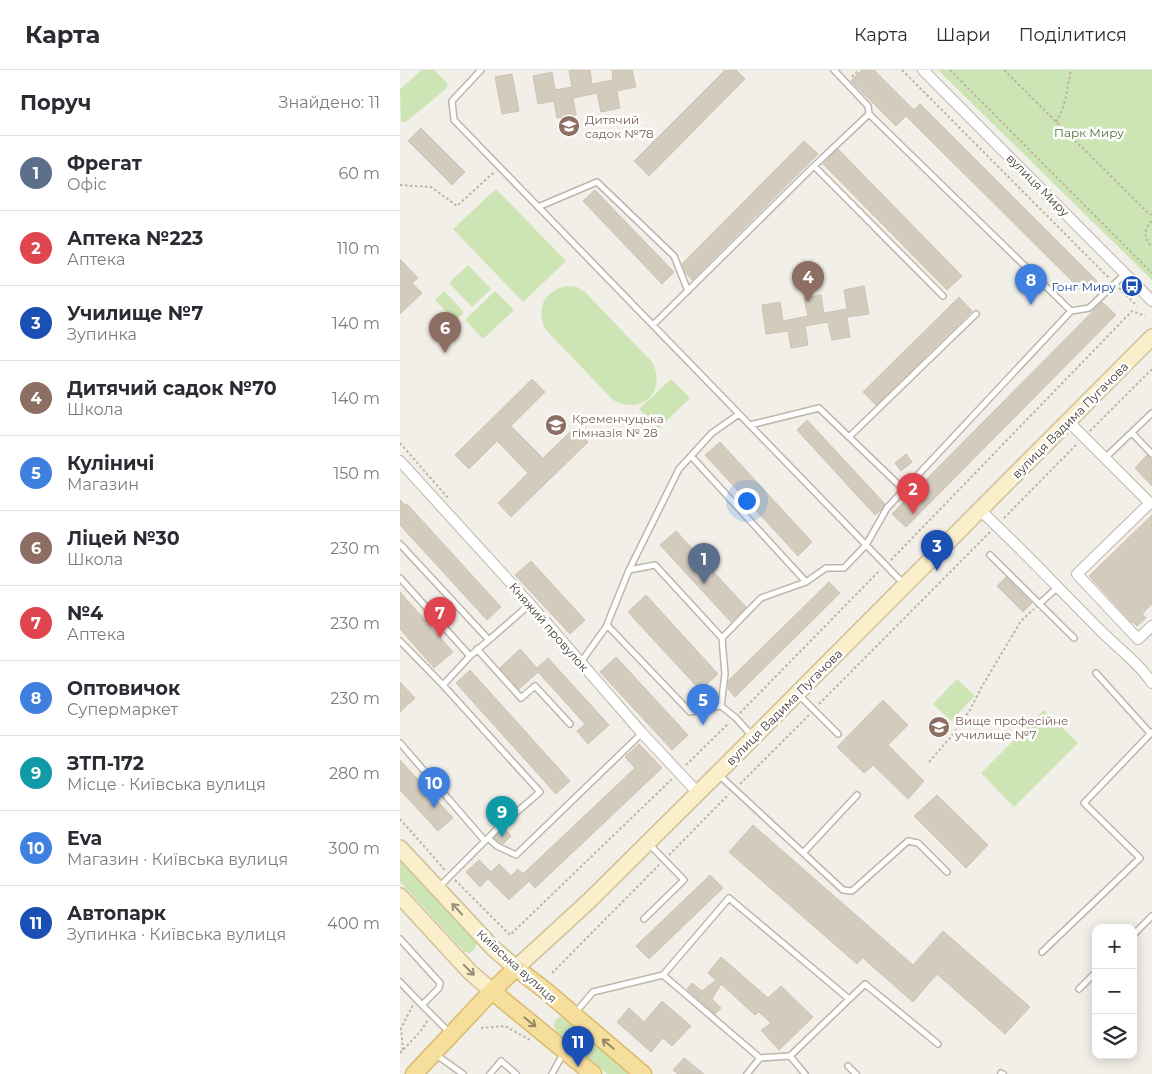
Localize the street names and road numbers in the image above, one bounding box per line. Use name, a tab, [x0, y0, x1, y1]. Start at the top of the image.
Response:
street label: вулиця Миру	[1003, 150, 1073, 220]
street label: вулиця Вадима Пугачова	[1009, 359, 1131, 481]
street label: Княжий провулок	[506, 579, 592, 675]
street label: вулиця Вадима Пугачова	[723, 646, 845, 768]
street label: Київська вулиця	[474, 926, 560, 1006]

